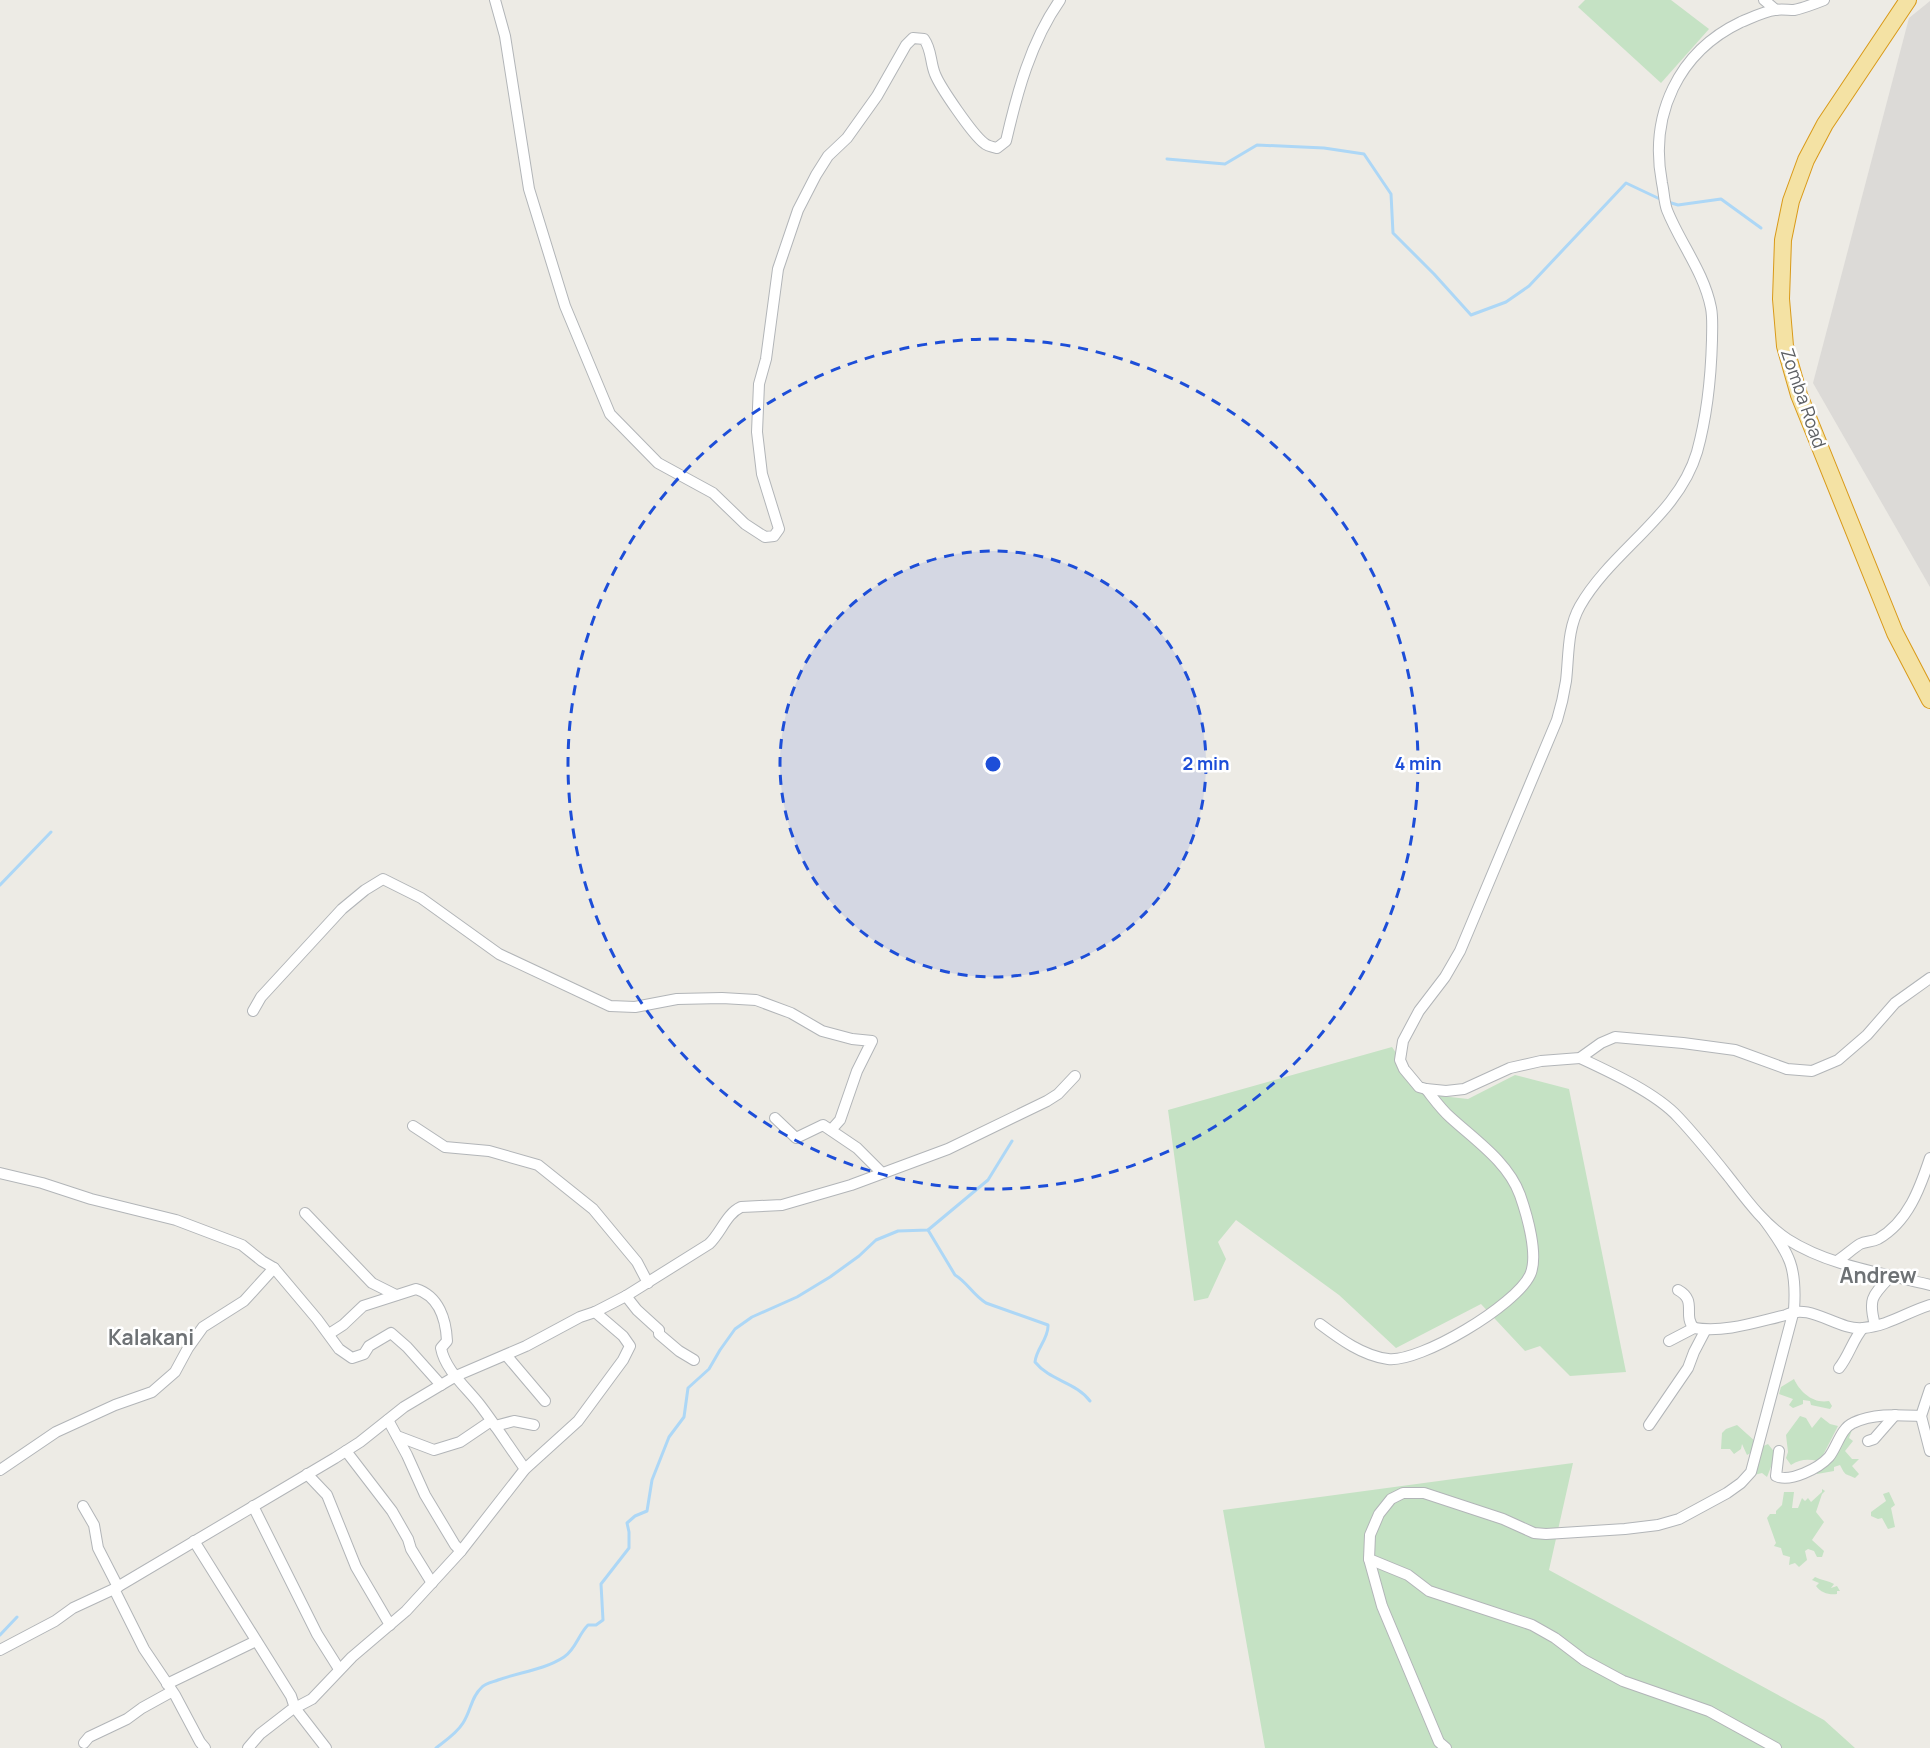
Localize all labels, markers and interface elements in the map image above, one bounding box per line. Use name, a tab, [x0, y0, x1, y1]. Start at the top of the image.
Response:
street label: Zomba Road	[1776, 345, 1832, 451]
text: 2 min	[1183, 751, 1229, 775]
text: 4 min	[1394, 751, 1442, 775]
centre of rings	[983, 754, 1003, 774]
district label: Andrew	[1839, 1261, 1917, 1289]
district label: Kalakani	[108, 1323, 194, 1351]

